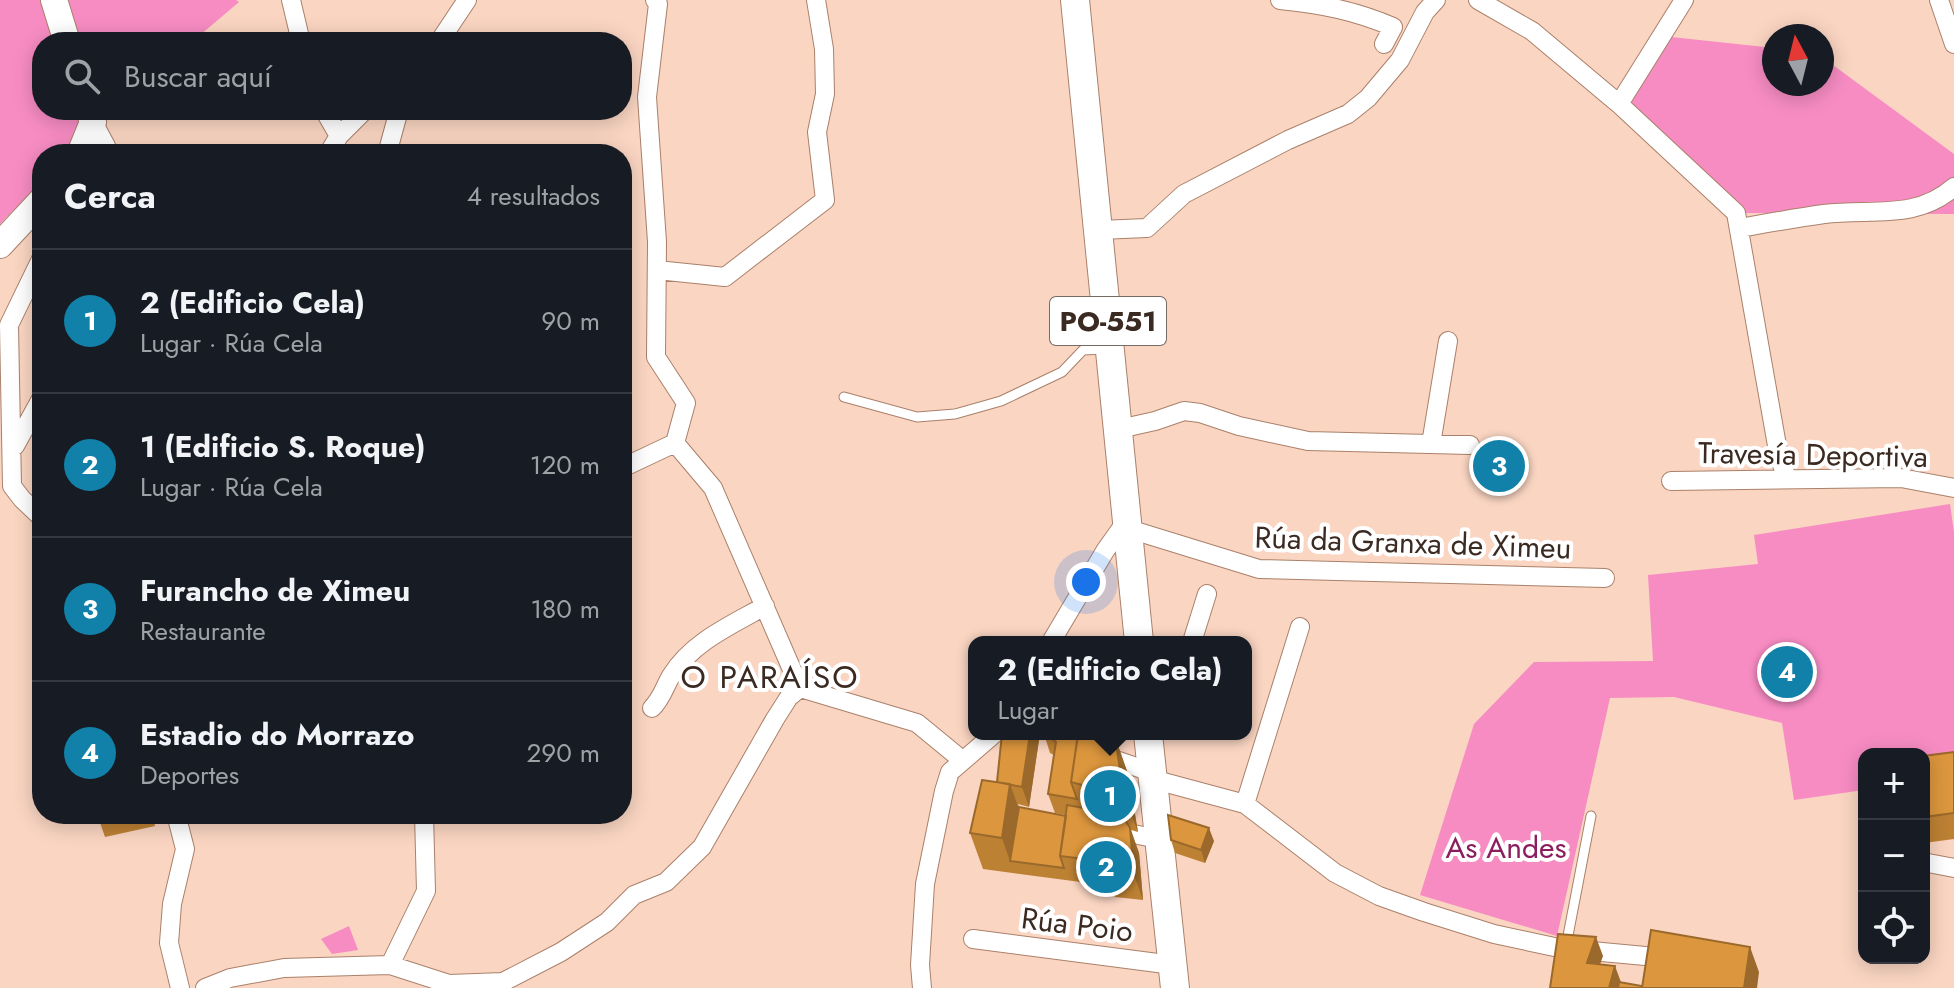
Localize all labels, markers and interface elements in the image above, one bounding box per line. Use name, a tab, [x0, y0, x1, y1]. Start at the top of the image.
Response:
north arrow	[1762, 24, 1834, 96]
search box	[32, 32, 632, 120]
icon: search	[60, 54, 104, 98]
text: Buscar aquí	[124, 55, 272, 98]
text: Cerca	[64, 172, 156, 221]
text: 4 resultados	[467, 177, 600, 215]
text: 2 (Edificio Cela)	[140, 281, 365, 324]
road number: PO-551	[1050, 297, 1166, 345]
text: 1	[83, 302, 97, 340]
text: 90 m	[541, 302, 600, 340]
text: Lugar · Rúa Cela	[140, 324, 323, 362]
text: 1 (Edificio S. Roque)	[140, 425, 425, 468]
street label: Travesía Deportiva	[1698, 431, 1928, 478]
pin: 3	[1473, 436, 1525, 496]
text: 2	[81, 446, 99, 484]
text: 120 m	[530, 446, 600, 484]
text: Lugar · Rúa Cela	[140, 468, 323, 506]
street label: Rúa da Granxa de Ximeu	[1254, 515, 1572, 570]
your location	[1066, 562, 1106, 602]
text: Furancho de Ximeu	[140, 569, 410, 612]
text: 3	[82, 590, 98, 628]
text: 180 m	[530, 590, 600, 628]
text: Restaurante	[140, 612, 266, 650]
popup	[968, 636, 1252, 740]
pin: 4	[1761, 642, 1813, 702]
text: 2 (Edificio Cela)	[998, 648, 1222, 691]
district label: O PARAÍSO	[681, 654, 860, 700]
text: Lugar	[998, 691, 1059, 729]
text: Estadio do Morrazo	[140, 713, 414, 756]
text: 4	[81, 734, 99, 772]
text: 290 m	[527, 734, 600, 772]
map controls	[1858, 748, 1930, 964]
button: +	[1858, 748, 1930, 820]
text: Deportes	[140, 756, 239, 794]
pin: 1	[1084, 766, 1136, 826]
button: −	[1858, 820, 1930, 892]
park label: As Andes	[1445, 826, 1567, 869]
pin: 2	[1080, 837, 1132, 897]
button: locate	[1858, 892, 1930, 964]
street label: Rúa Poio	[1019, 896, 1135, 953]

